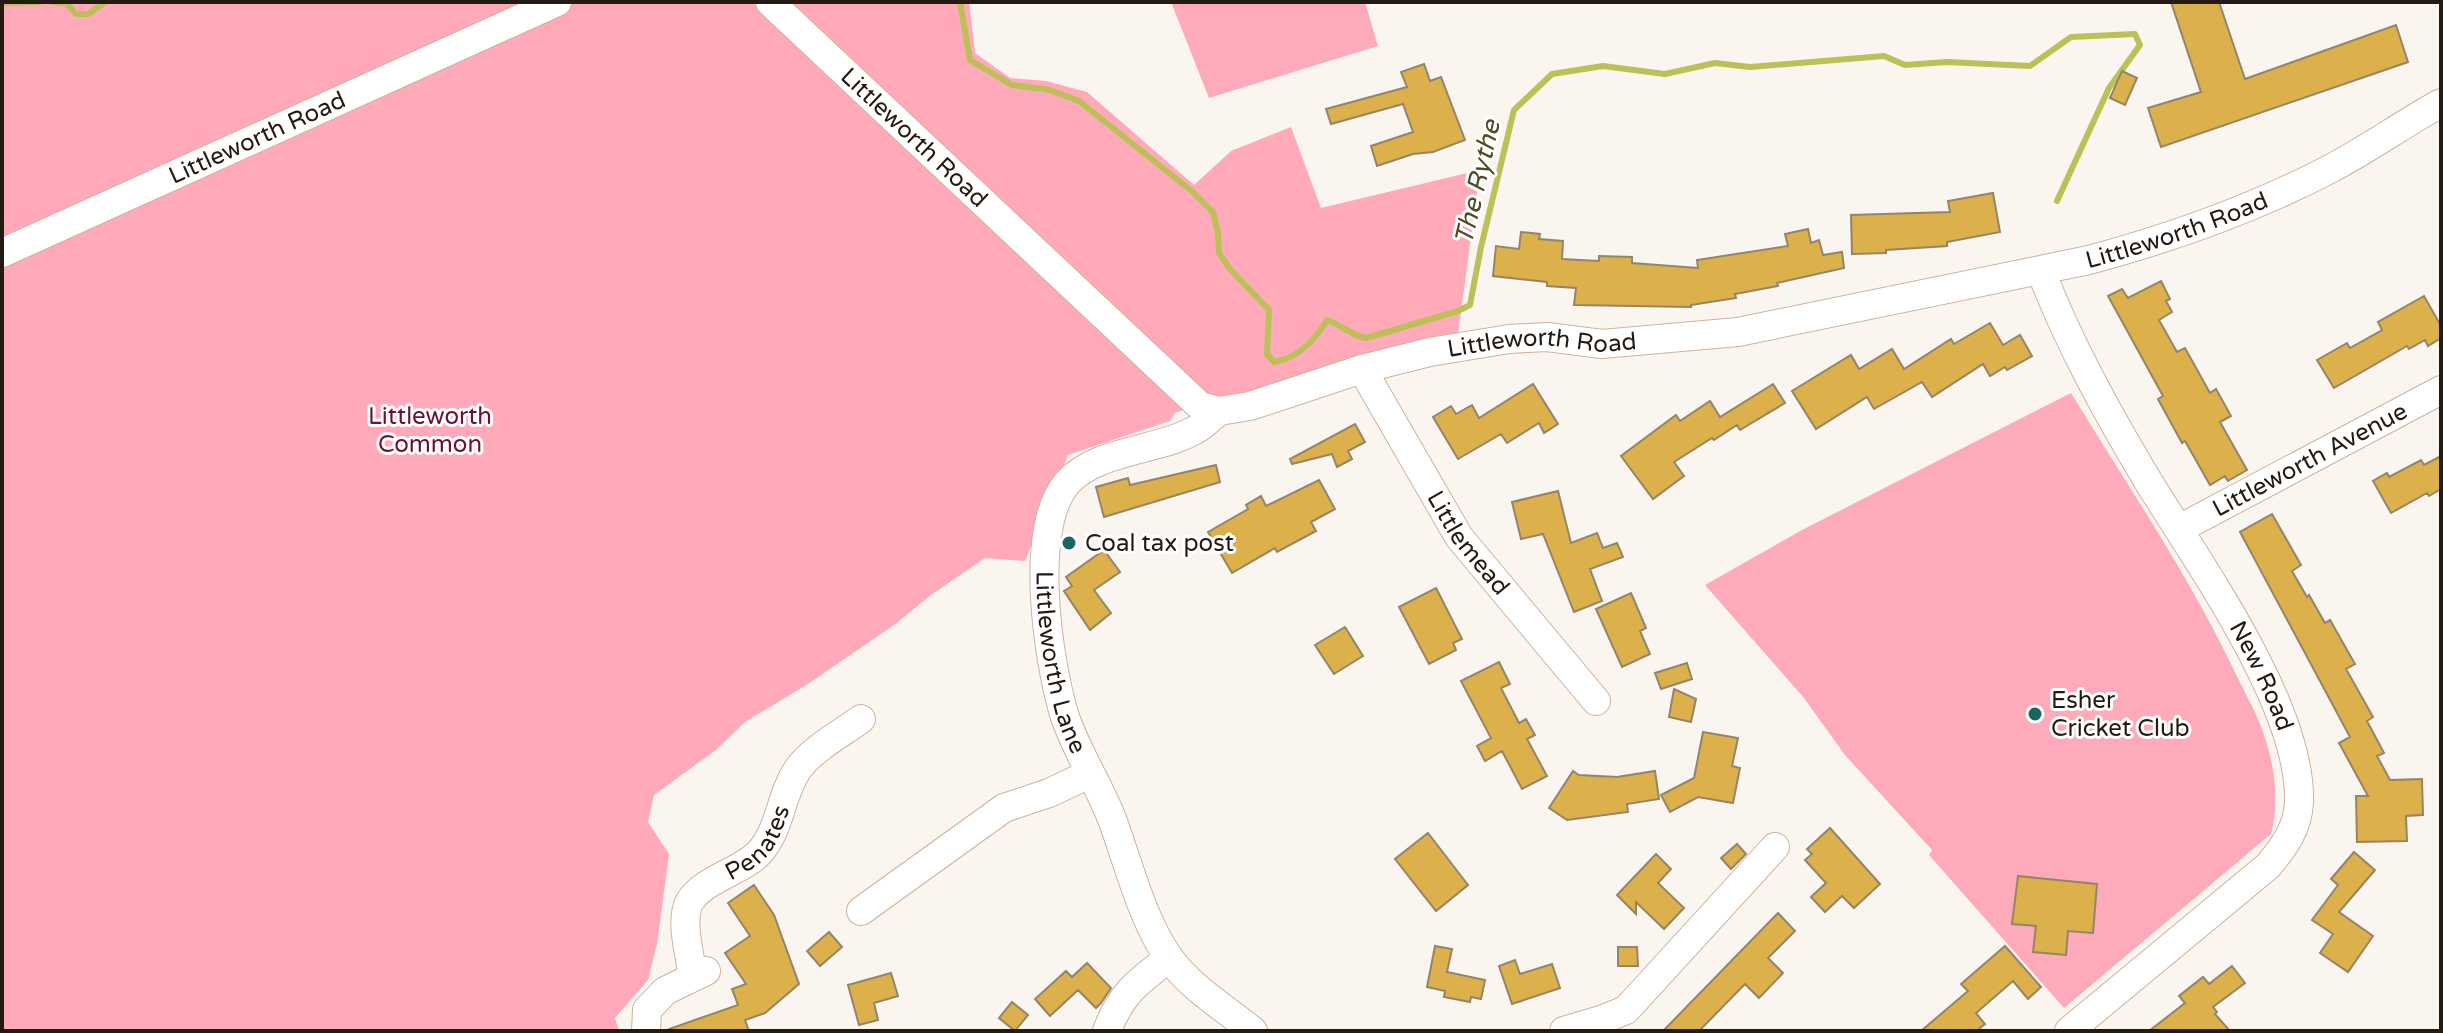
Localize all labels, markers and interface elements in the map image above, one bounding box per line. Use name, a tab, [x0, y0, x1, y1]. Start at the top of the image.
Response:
street label: Littleworth Road	[835, 62, 993, 214]
street label: Littleworth Road	[165, 86, 350, 191]
water label: The Rythe	[1448, 116, 1507, 247]
street label: Littleworth Road	[2083, 186, 2272, 275]
street label: Littleworth Road	[1445, 323, 1638, 364]
street label: Littleworth Avenue	[2208, 397, 2412, 524]
park label: Littleworth Common	[368, 402, 492, 459]
street label: Littlemead	[1421, 486, 1515, 601]
place label: Coal tax post	[1085, 529, 1234, 558]
marker: Coal tax post	[1060, 534, 1078, 552]
street label: Littleworth Lane	[1029, 571, 1092, 758]
street label: New Road	[2223, 616, 2299, 735]
place label: Esher Cricket Club	[2051, 686, 2190, 743]
marker: Esher Cricket Club	[2026, 705, 2044, 723]
street label: Penates	[720, 802, 796, 887]

